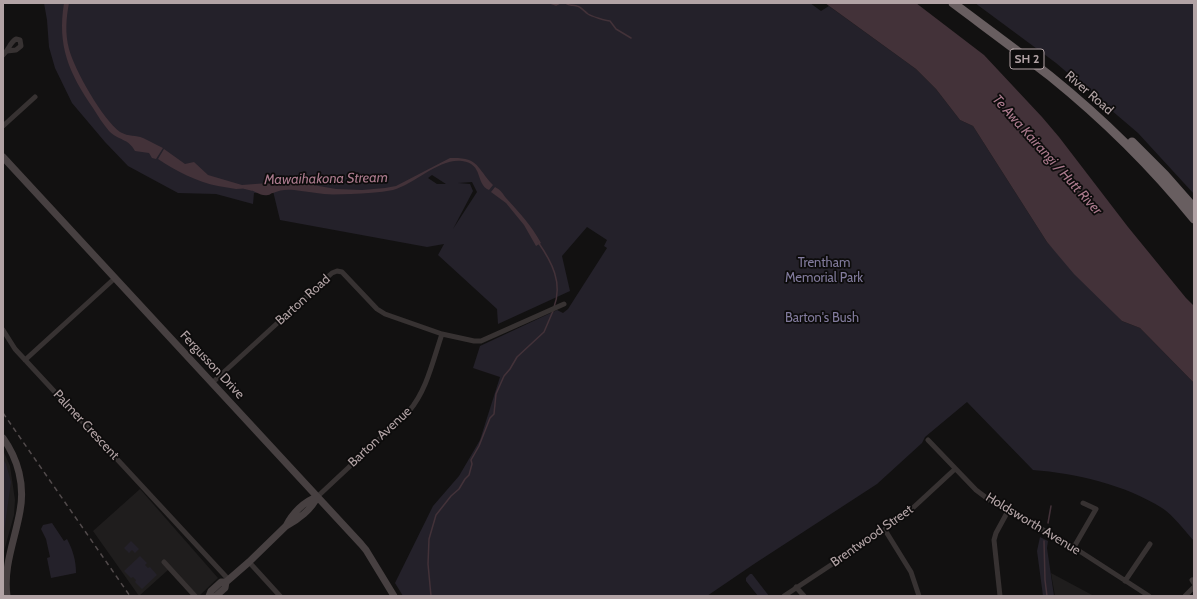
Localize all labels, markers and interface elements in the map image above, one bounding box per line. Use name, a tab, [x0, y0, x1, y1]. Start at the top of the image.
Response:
road number: SH 2	[1010, 49, 1044, 69]
street label: River Road	[1062, 68, 1116, 118]
water label: Te Awa Kairangi / Hutt River	[989, 91, 1105, 219]
water label: Mawaihakona Stream	[264, 170, 388, 188]
park label: Trentham Memorial Park	[785, 255, 863, 286]
street label: Barton Road	[273, 271, 333, 329]
park label: Barton's Bush	[785, 310, 859, 326]
street label: Fergusson Drive	[176, 328, 248, 402]
street label: Palmer Crescent	[50, 387, 122, 463]
street label: Barton Avenue	[345, 404, 415, 470]
street label: Holdsworth Avenue	[983, 490, 1083, 558]
street label: Brentwood Street	[828, 502, 916, 570]

